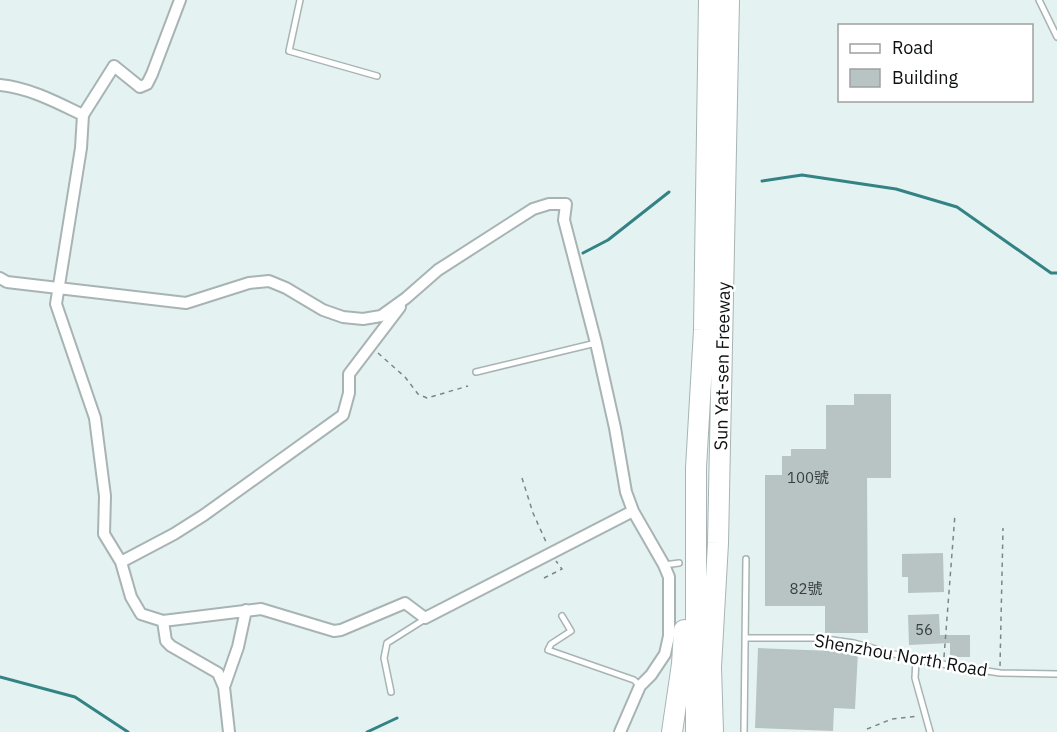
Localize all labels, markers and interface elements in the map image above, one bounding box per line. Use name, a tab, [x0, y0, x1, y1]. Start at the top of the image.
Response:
legend	[838, 24, 1033, 102]
text: Road	[892, 36, 933, 59]
text: Building	[892, 66, 959, 89]
street label: Sun Yat-sen Freeway	[709, 281, 735, 451]
house number: 100號	[787, 468, 829, 487]
house number: 82號	[789, 579, 823, 598]
house number: 56	[915, 620, 933, 639]
street label: Shenzhou North Road	[813, 628, 989, 682]

